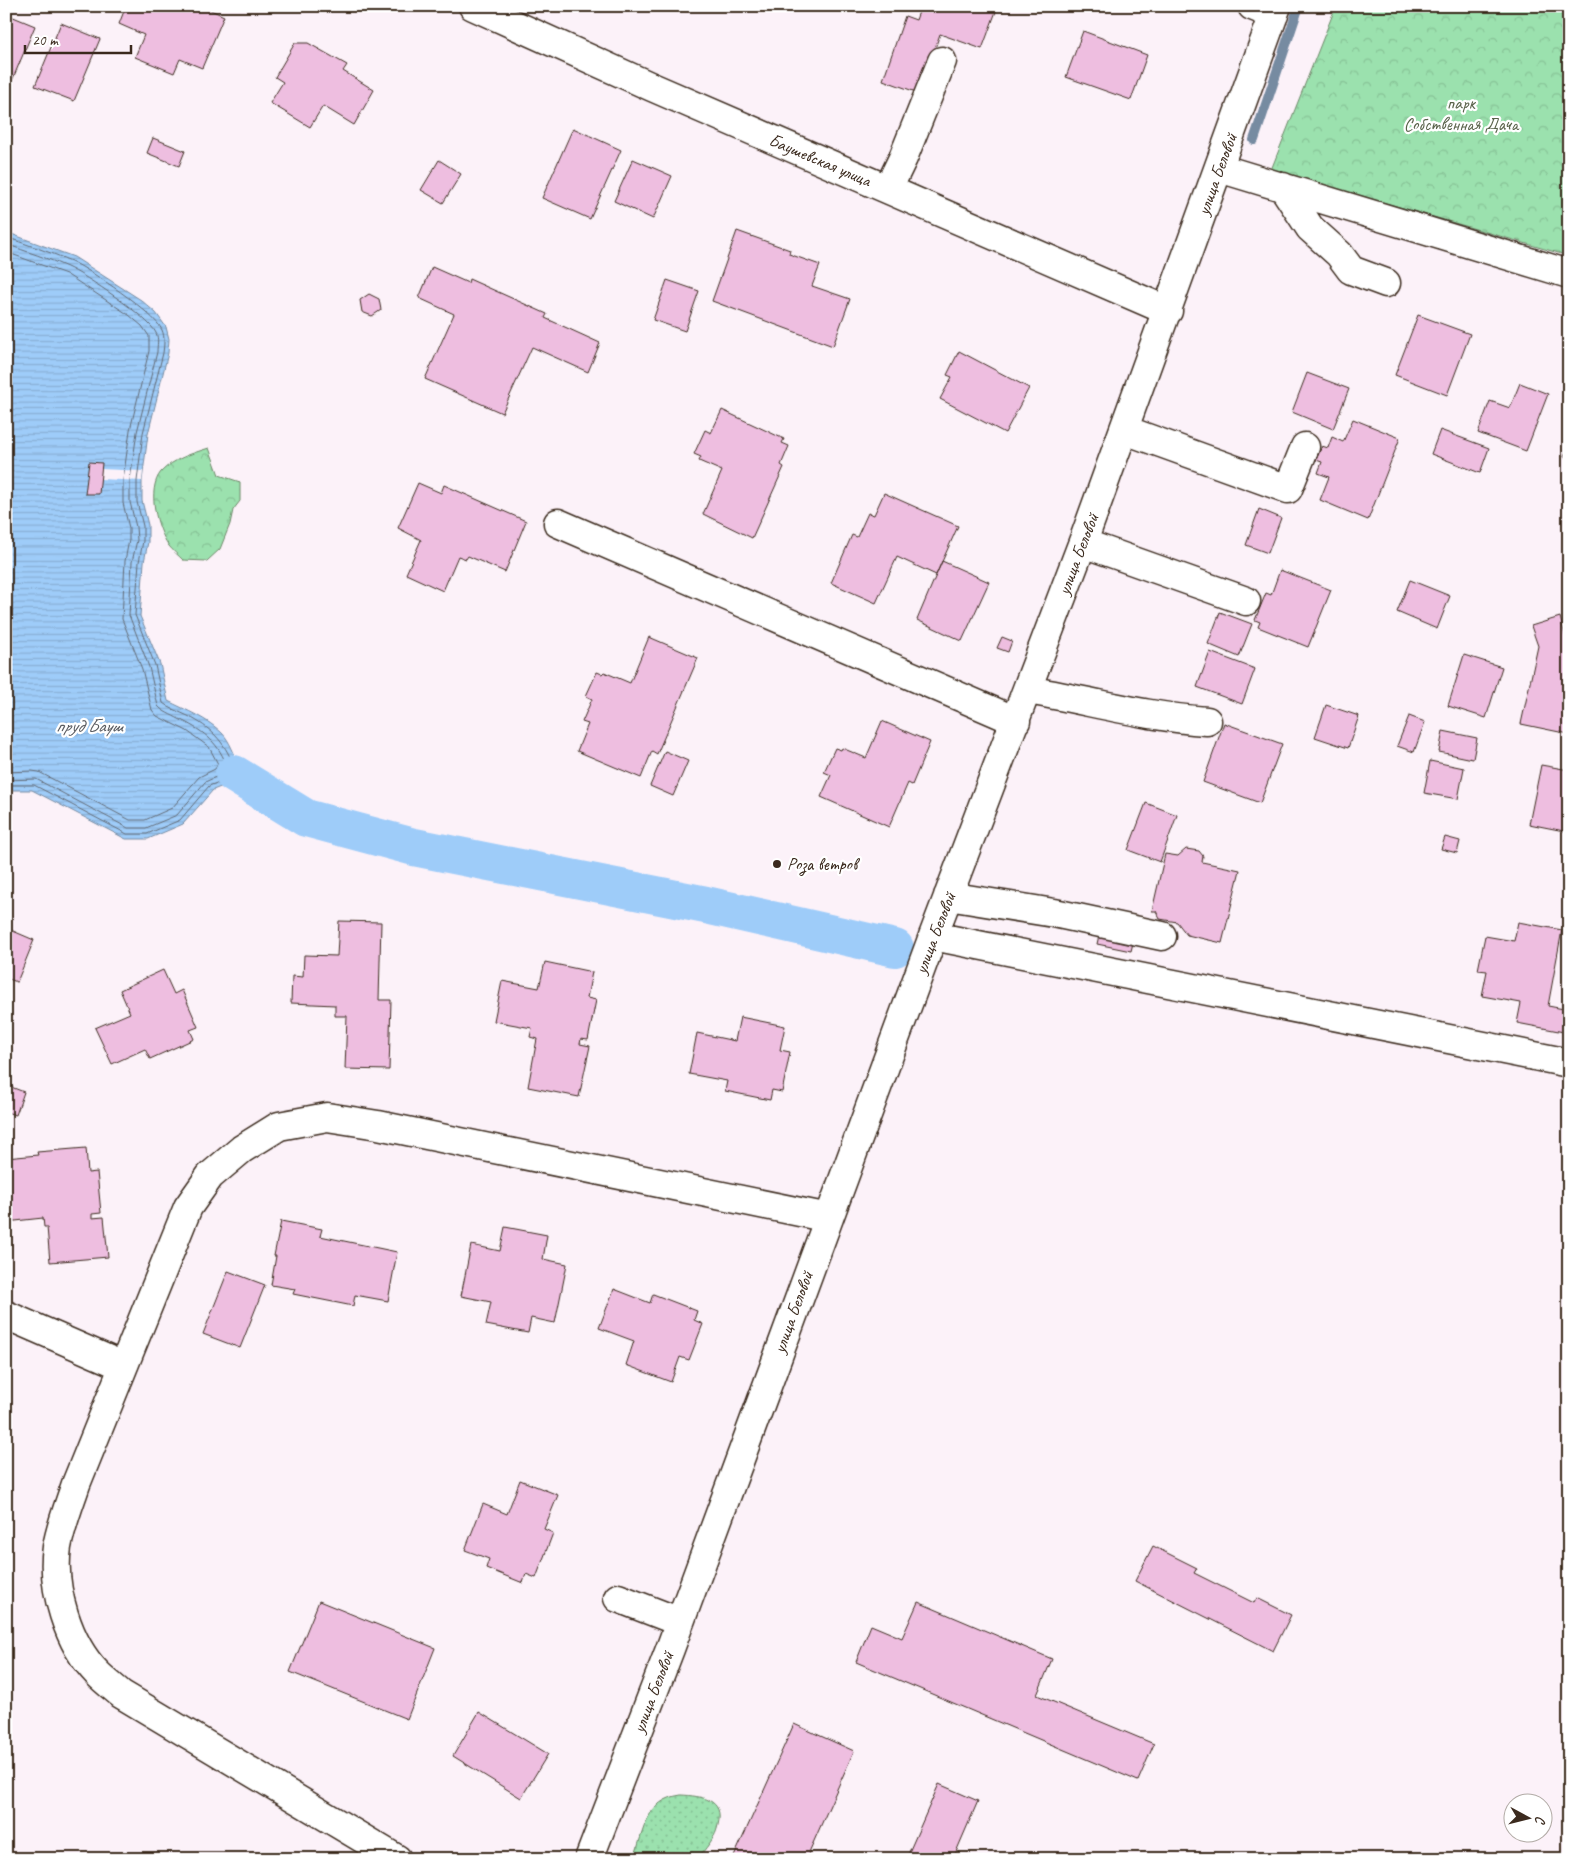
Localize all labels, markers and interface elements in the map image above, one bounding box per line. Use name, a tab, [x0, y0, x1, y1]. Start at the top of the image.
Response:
scale bar	[25, 22, 131, 54]
text: 20 m	[32, 31, 59, 50]
park label: парк Собственная Дача	[1404, 92, 1520, 135]
street label: Баушевская улица	[766, 129, 876, 192]
street label: улица Беловой	[1192, 129, 1242, 219]
street label: улица Беловой	[1052, 509, 1104, 599]
water label: пруд Бауш	[56, 714, 124, 738]
place label: Роза ветров	[787, 853, 860, 876]
marker: Роза ветров	[771, 858, 783, 870]
street label: улица Беловой	[909, 888, 961, 978]
street label: улица Беловой	[768, 1267, 818, 1357]
street label: улица Беловой	[627, 1647, 679, 1737]
north arrow	[1502, 1792, 1552, 1842]
text: С	[1531, 1815, 1549, 1826]

